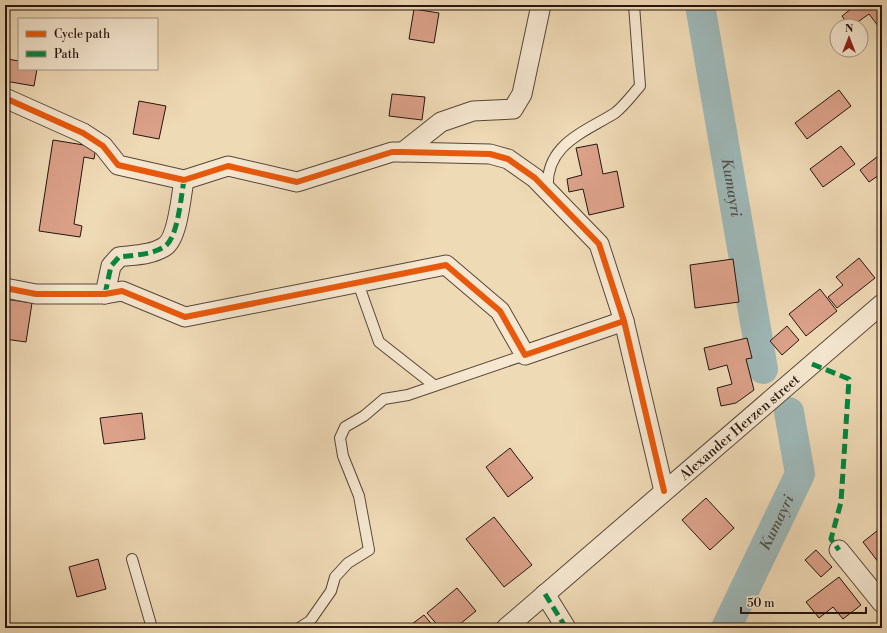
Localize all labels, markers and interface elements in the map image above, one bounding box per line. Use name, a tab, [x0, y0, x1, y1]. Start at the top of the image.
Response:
legend	[18, 18, 158, 70]
north arrow	[829, 18, 869, 58]
text: N	[845, 22, 854, 36]
text: Cycle path	[54, 27, 110, 42]
text: Path	[54, 47, 79, 62]
water label: Kumayri	[717, 157, 746, 218]
street label: Alexander Herzen street	[675, 371, 804, 485]
water label: Kumayri	[756, 492, 799, 554]
scale bar	[741, 589, 866, 615]
text: 50 m	[747, 596, 775, 611]

